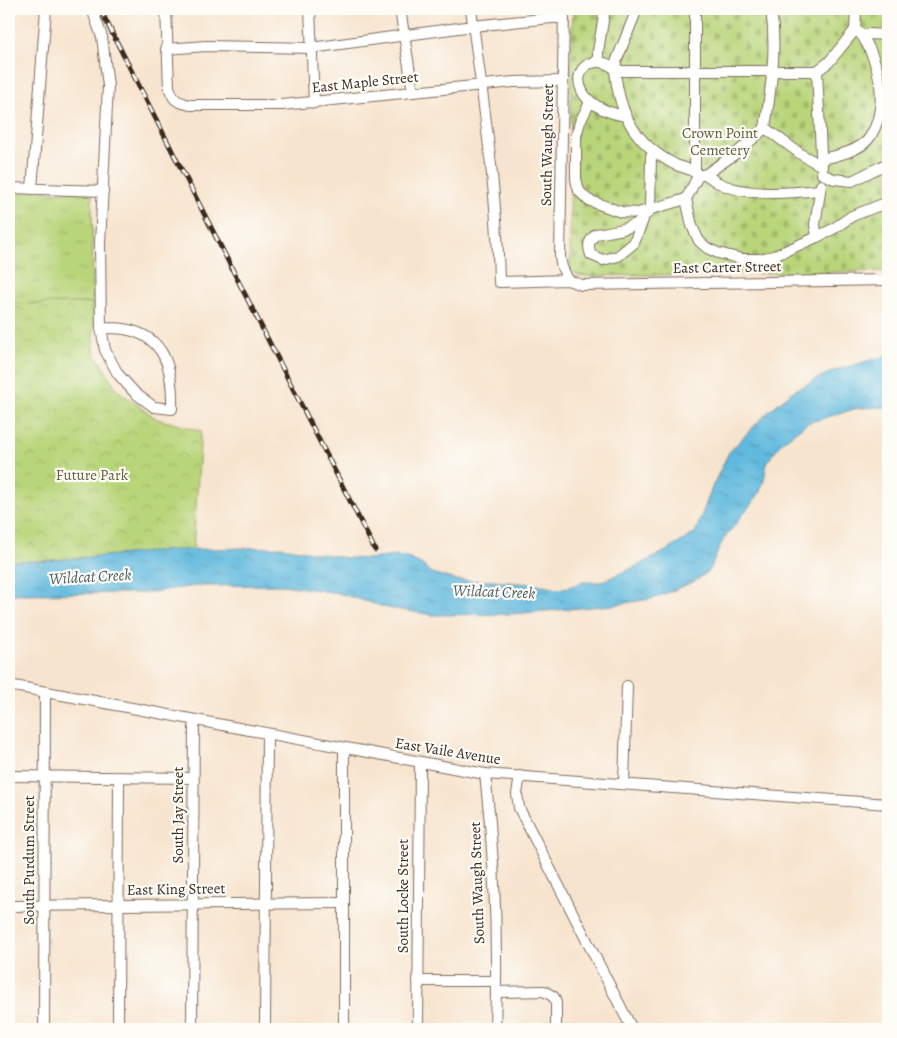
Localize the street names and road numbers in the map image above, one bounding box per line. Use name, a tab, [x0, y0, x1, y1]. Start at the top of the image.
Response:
street label: East Maple Street	[311, 66, 419, 98]
street label: South Waugh Street	[536, 84, 558, 206]
street label: East Carter Street	[672, 256, 782, 278]
street label: East Vaile Avenue	[394, 733, 503, 769]
street label: South Jay Street	[168, 767, 188, 863]
street label: South Purdum Street	[19, 795, 39, 925]
street label: South Waugh Street	[465, 821, 489, 945]
street label: South Locke Street	[393, 839, 413, 953]
street label: East King Street	[126, 878, 226, 900]

